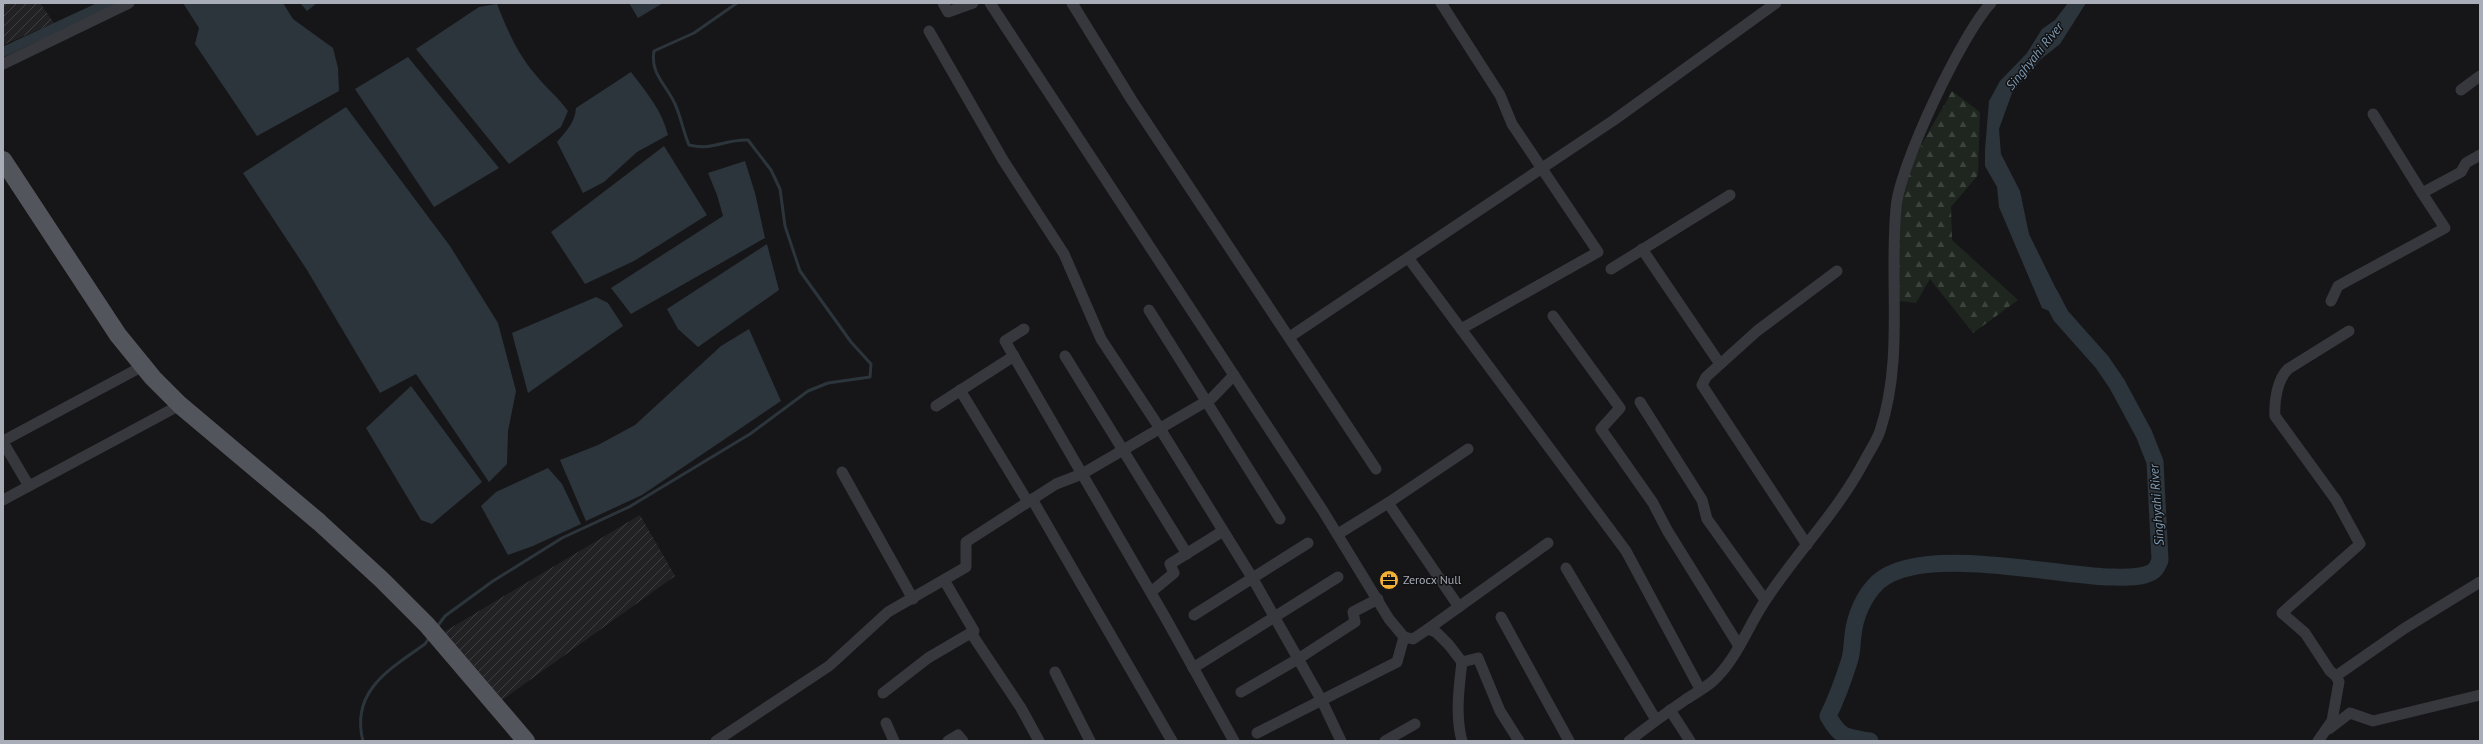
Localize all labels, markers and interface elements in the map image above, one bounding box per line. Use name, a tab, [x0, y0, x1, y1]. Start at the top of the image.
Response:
water label: Singhyahi River	[2002, 18, 2067, 94]
water label: Singhyahi River	[2145, 463, 2168, 546]
office icon: Zerocx Null	[1378, 569, 1400, 591]
place label: Zerocx Null	[1403, 572, 1462, 587]

